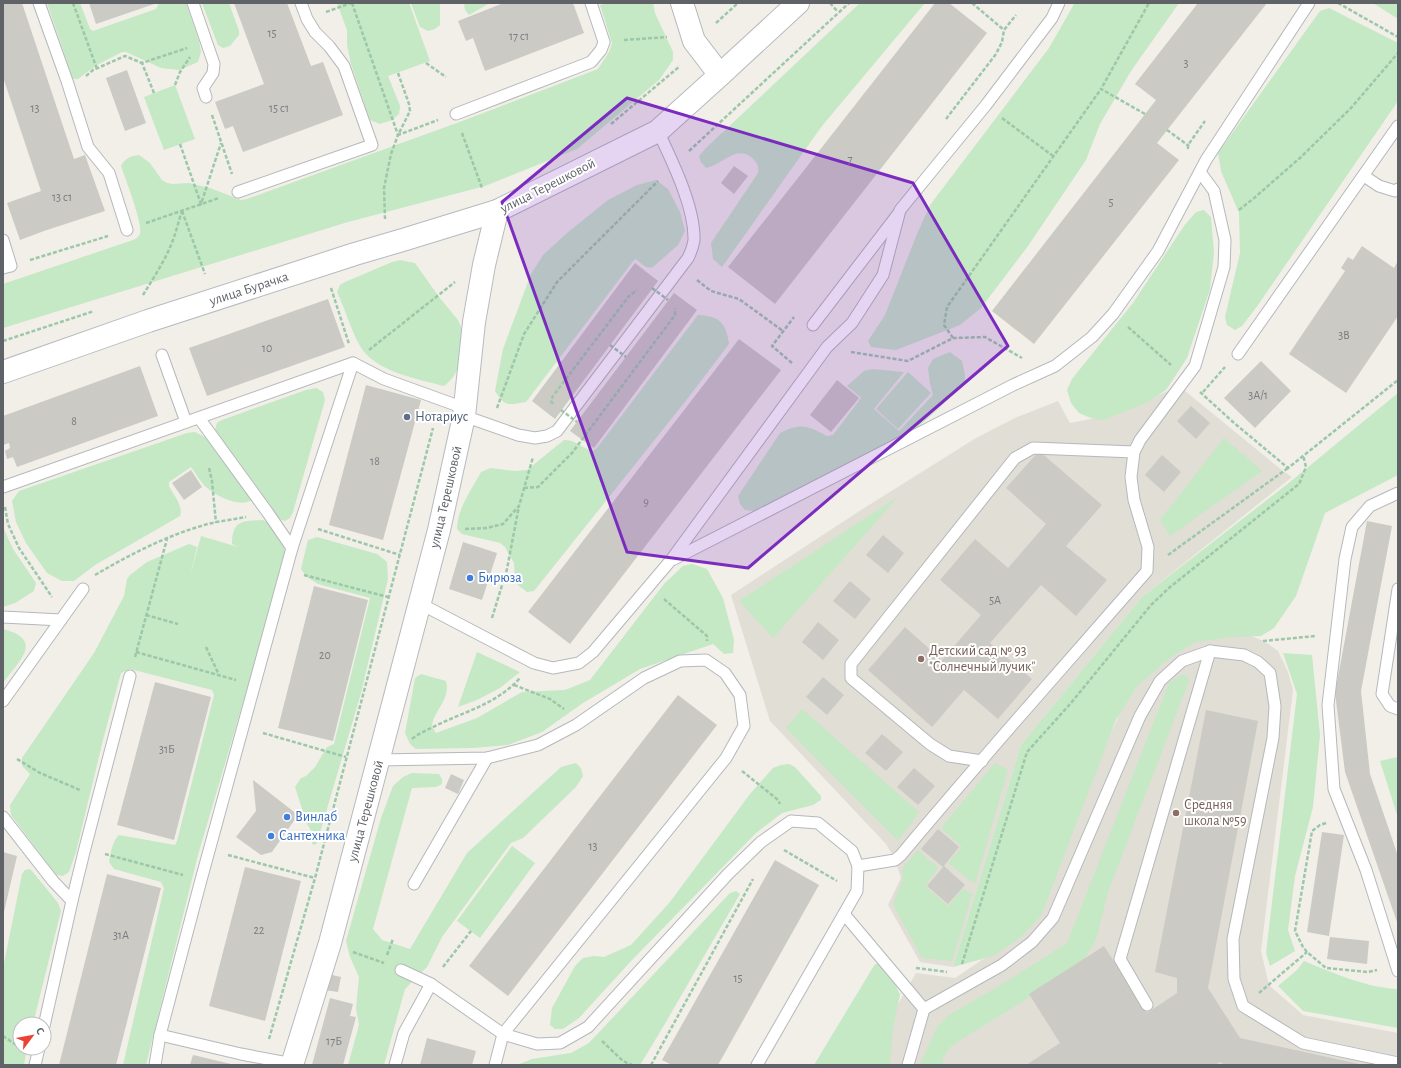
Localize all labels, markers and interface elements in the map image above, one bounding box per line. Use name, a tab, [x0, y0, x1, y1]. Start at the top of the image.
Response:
house number: 15	[267, 27, 277, 39]
house number: 17 с1	[509, 30, 529, 42]
house number: 3	[1184, 57, 1189, 69]
house number: 13	[30, 102, 40, 114]
house number: 15 с1	[269, 102, 289, 114]
house number: 7	[847, 153, 853, 165]
street label: улица Терешковой	[497, 156, 598, 216]
house number: 13 с1	[52, 191, 72, 203]
house number: 5	[1108, 196, 1114, 208]
street label: улица Бурачка	[207, 269, 291, 309]
house number: 3В	[1338, 329, 1350, 341]
house number: 10	[262, 342, 272, 354]
house number: 3А/1	[1248, 389, 1268, 401]
place label: Нотариус	[415, 410, 469, 424]
marker: Нотариус	[402, 412, 412, 422]
house number: 8	[71, 415, 77, 427]
street label: улица Терешковой	[427, 445, 465, 550]
house number: 18	[370, 455, 380, 467]
house number: 9	[643, 496, 649, 508]
place label: Бирюза	[478, 571, 522, 585]
marker: Бирюза	[465, 573, 475, 583]
house number: 5А	[989, 594, 1001, 606]
place label: Детский сад № 93 "Солнечный лучик"	[929, 644, 1035, 674]
house number: 20	[319, 649, 331, 661]
marker: Детский сад № 93 "Солнечный лучик"	[916, 654, 926, 664]
house number: 31Б	[159, 743, 175, 755]
street label: улица Терешковой	[345, 759, 386, 864]
place label: Средняя школа №59	[1184, 798, 1247, 828]
marker: Средняя школа №59	[1171, 808, 1181, 818]
place label: Винлаб	[295, 810, 337, 824]
marker: Винлаб	[282, 812, 292, 822]
place label: Сантехника	[279, 829, 346, 843]
marker: Сантехника	[266, 831, 276, 841]
house number: 13	[588, 840, 598, 852]
house number: 22	[254, 924, 265, 936]
house number: 31А	[113, 929, 129, 941]
house number: 15	[733, 972, 743, 984]
north arrow	[12, 1016, 52, 1056]
text: С	[34, 1025, 46, 1036]
house number: 17Б	[326, 1035, 342, 1047]

